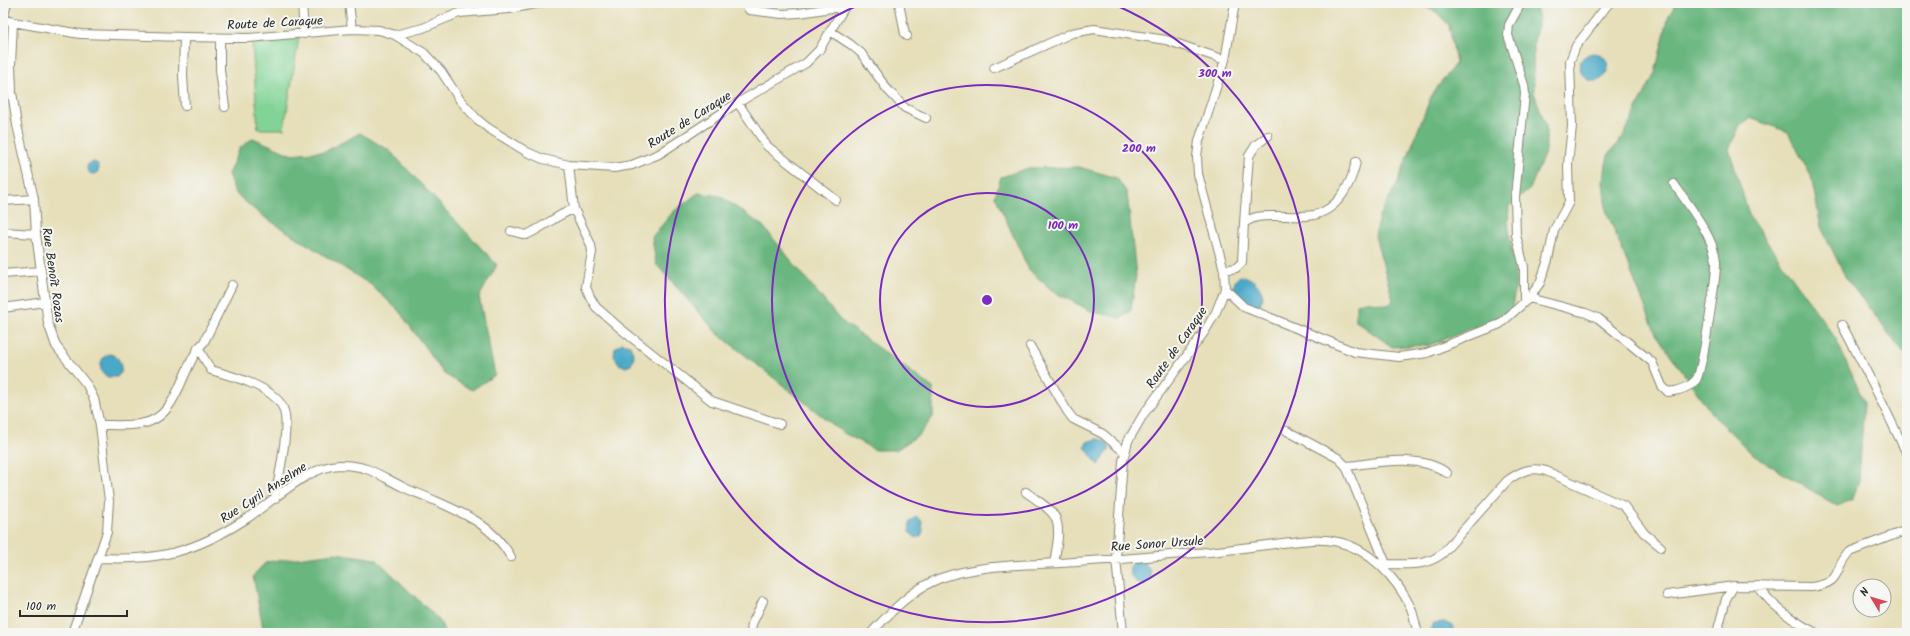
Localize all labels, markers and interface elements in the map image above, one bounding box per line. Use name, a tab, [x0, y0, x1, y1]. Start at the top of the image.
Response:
street label: Route de Caraque	[227, 10, 324, 36]
text: 300 m	[1197, 64, 1232, 83]
street label: Route de Caraque	[644, 86, 736, 155]
text: 200 m	[1122, 139, 1156, 158]
text: 100 m	[1048, 216, 1078, 235]
street label: Rue Benoît Rozas	[35, 226, 70, 325]
centre of rings	[980, 293, 994, 307]
street label: Route de Caraque	[1141, 302, 1213, 393]
street label: Rue Cyril Anselme	[216, 457, 312, 529]
street label: Rue Sonor Ursule	[1110, 531, 1204, 558]
north arrow	[1852, 578, 1892, 618]
text: N	[1856, 584, 1874, 601]
scale bar	[20, 592, 127, 618]
text: 100 m	[26, 597, 57, 616]

